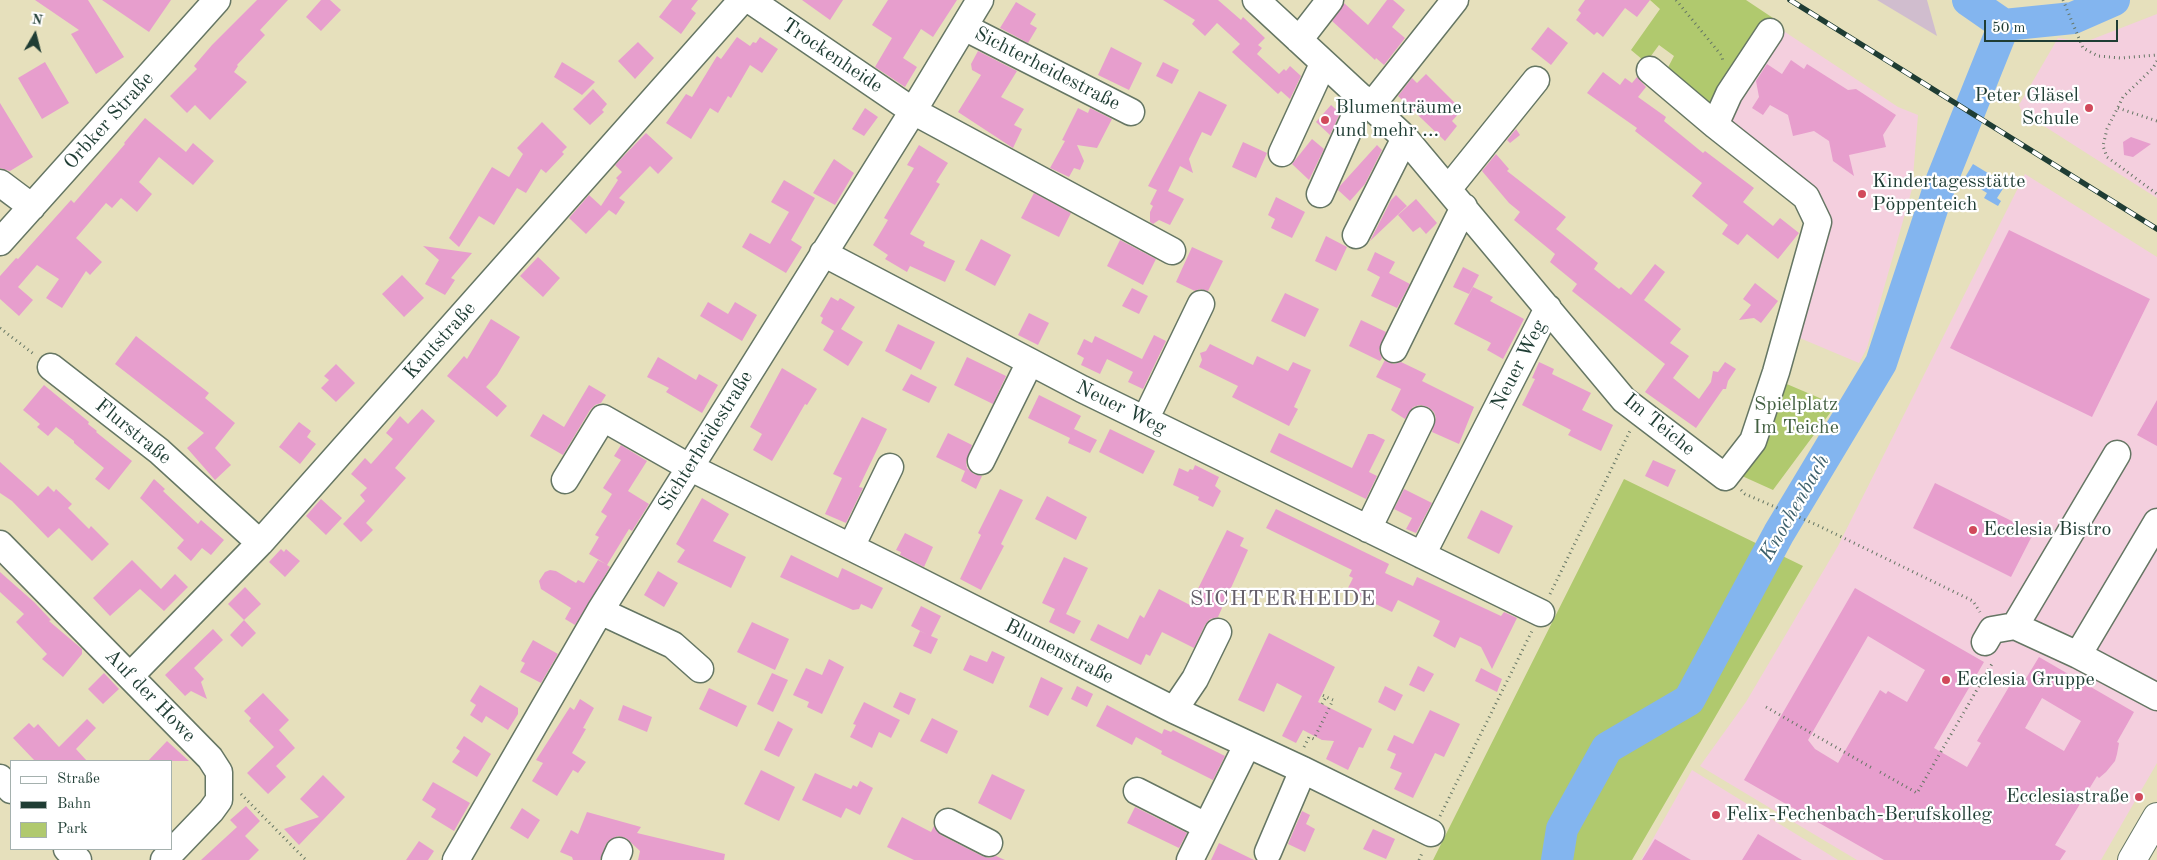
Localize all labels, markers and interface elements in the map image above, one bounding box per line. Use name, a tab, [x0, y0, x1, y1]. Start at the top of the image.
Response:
north arrow	[10, 10, 60, 60]
scale bar	[1987, 10, 2121, 42]
text: N	[31, 12, 43, 28]
street label: Trockenheide	[777, 13, 887, 99]
text: 50 m	[1992, 21, 2026, 36]
street label: Sichterheidestraße	[970, 22, 1124, 116]
street label: Orbker Straße	[59, 67, 159, 175]
place label: Peter Gläsel Schule	[1974, 84, 2079, 131]
place label: Blumenträume und mehr ...	[1335, 96, 1462, 143]
marker: Peter Gläsel Schule	[2083, 102, 2095, 114]
marker: Blumenträume und mehr ...	[1319, 114, 1331, 126]
place label: Kindertagesstätte Pöppenteich	[1872, 170, 2025, 217]
marker: Kindertagesstätte Pöppenteich	[1856, 188, 1868, 200]
street label: Kantstraße	[399, 297, 481, 385]
street label: Neuer Weg	[1486, 316, 1552, 414]
street label: Sichterheidestraße	[653, 367, 759, 515]
street label: Neuer Weg	[1072, 376, 1170, 440]
street label: Im Teiche	[1618, 389, 1700, 461]
park label: Spielplatz Im Teiche	[1753, 393, 1839, 440]
street label: Flurstraße	[90, 394, 176, 470]
water label: Knochenbach	[1754, 450, 1836, 566]
place label: Ecclesia Bistro	[1983, 518, 2111, 542]
marker: Ecclesia Bistro	[1967, 524, 1979, 536]
district label: SICHTERHEIDE	[1188, 586, 1378, 612]
street label: Blumenstraße	[1000, 614, 1118, 690]
street label: Auf der Howe	[99, 644, 201, 748]
place label: Ecclesia Gruppe	[1956, 668, 2095, 692]
marker: Ecclesia Gruppe	[1940, 674, 1952, 686]
legend	[10, 760, 172, 850]
text: Straße	[57, 772, 100, 787]
place label: Ecclesiastraße	[2006, 785, 2129, 809]
marker: Ecclesiastraße	[2133, 791, 2145, 803]
text: Bahn	[57, 797, 91, 812]
place label: Felix-Fechenbach-Berufskolleg	[1726, 803, 1992, 827]
marker: Felix-Fechenbach-Berufskolleg	[1710, 809, 1722, 821]
text: Park	[57, 822, 88, 837]

